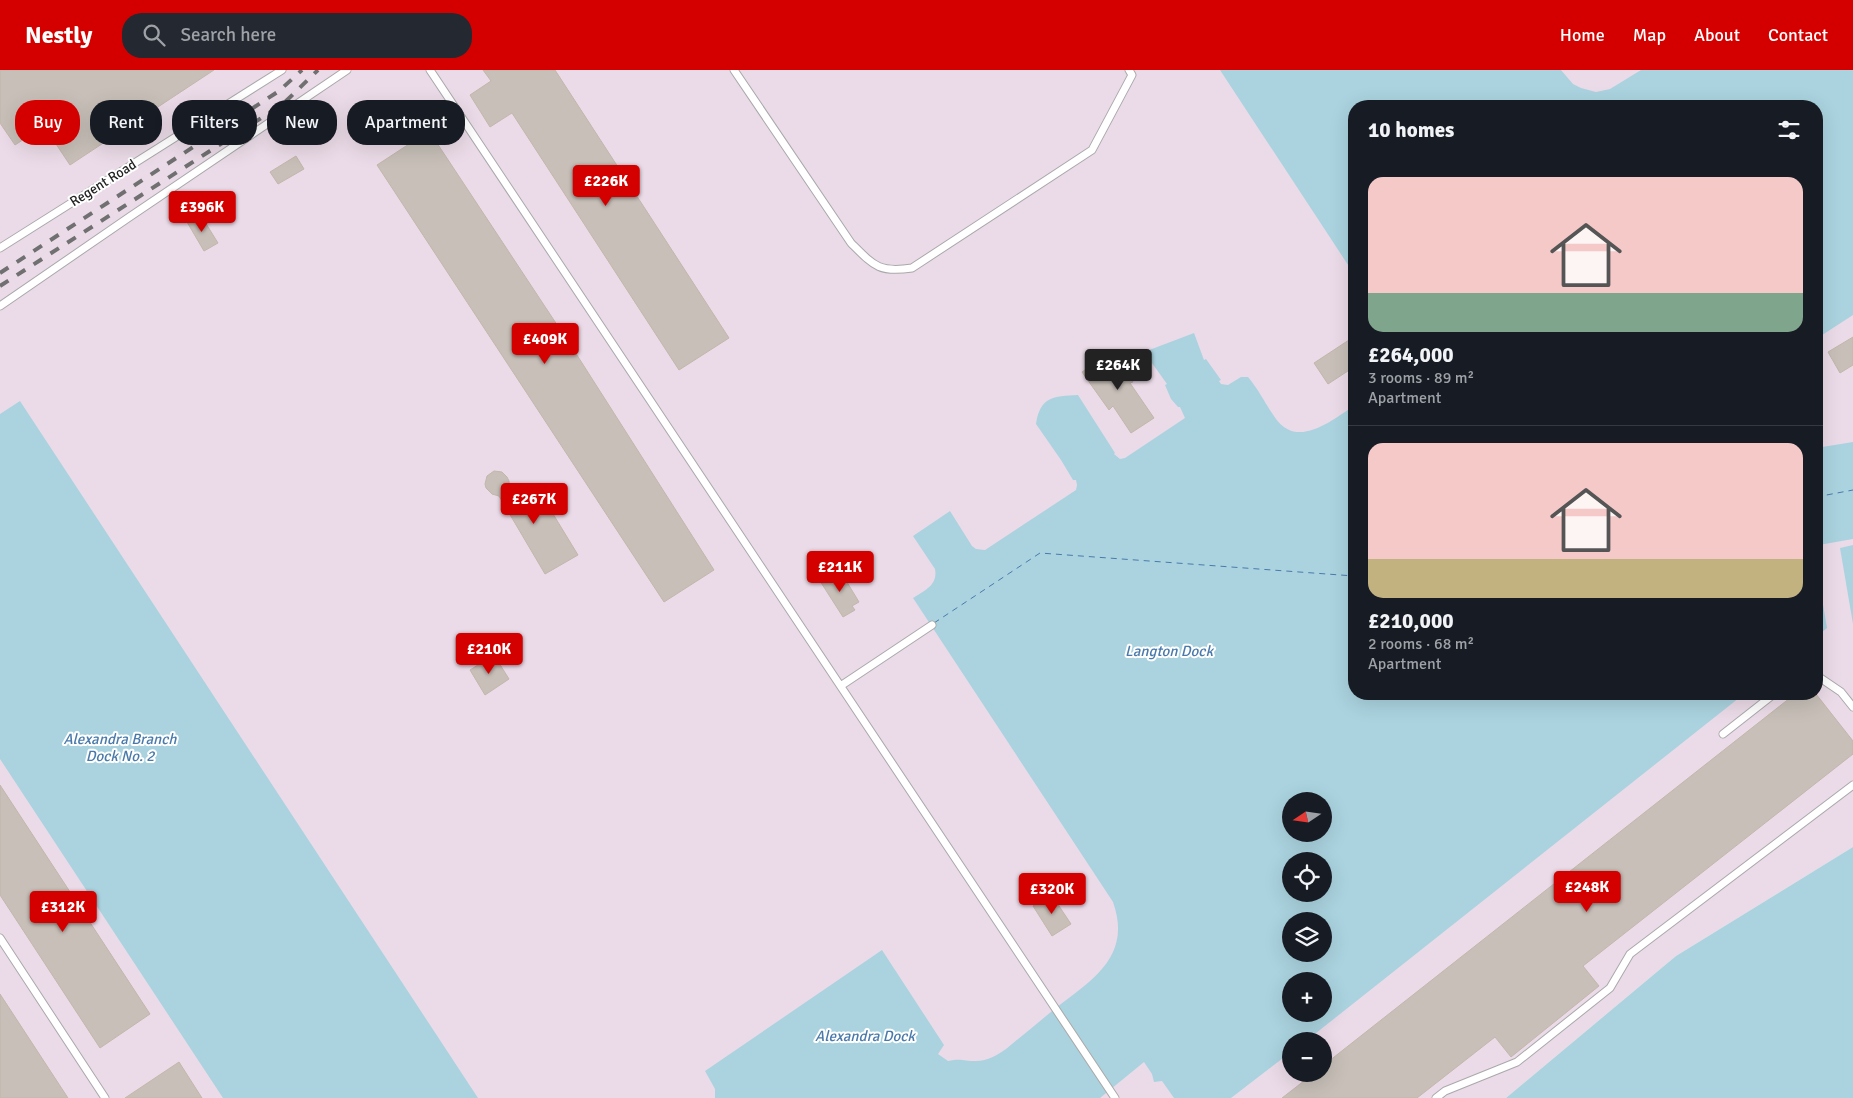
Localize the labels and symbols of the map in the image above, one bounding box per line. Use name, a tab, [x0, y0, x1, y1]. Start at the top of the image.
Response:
street label: Regent Road	[67, 156, 139, 210]
pin: £226K	[571, 164, 641, 207]
pin: £396K	[167, 190, 237, 233]
pin: £409K	[510, 322, 580, 365]
pin: £264K	[1083, 348, 1153, 391]
pin: £267K	[499, 482, 569, 525]
pin: £211K	[805, 550, 875, 593]
pin: £210K	[454, 632, 524, 675]
water label: Langton Dock	[1125, 642, 1214, 660]
water label: Alexandra Branch Dock No. 2	[64, 730, 177, 765]
north arrow	[1282, 792, 1332, 842]
pin: £248K	[1552, 870, 1622, 913]
pin: £320K	[1017, 872, 1087, 915]
pin: £312K	[28, 890, 98, 933]
water label: Alexandra Dock	[815, 1027, 916, 1045]

